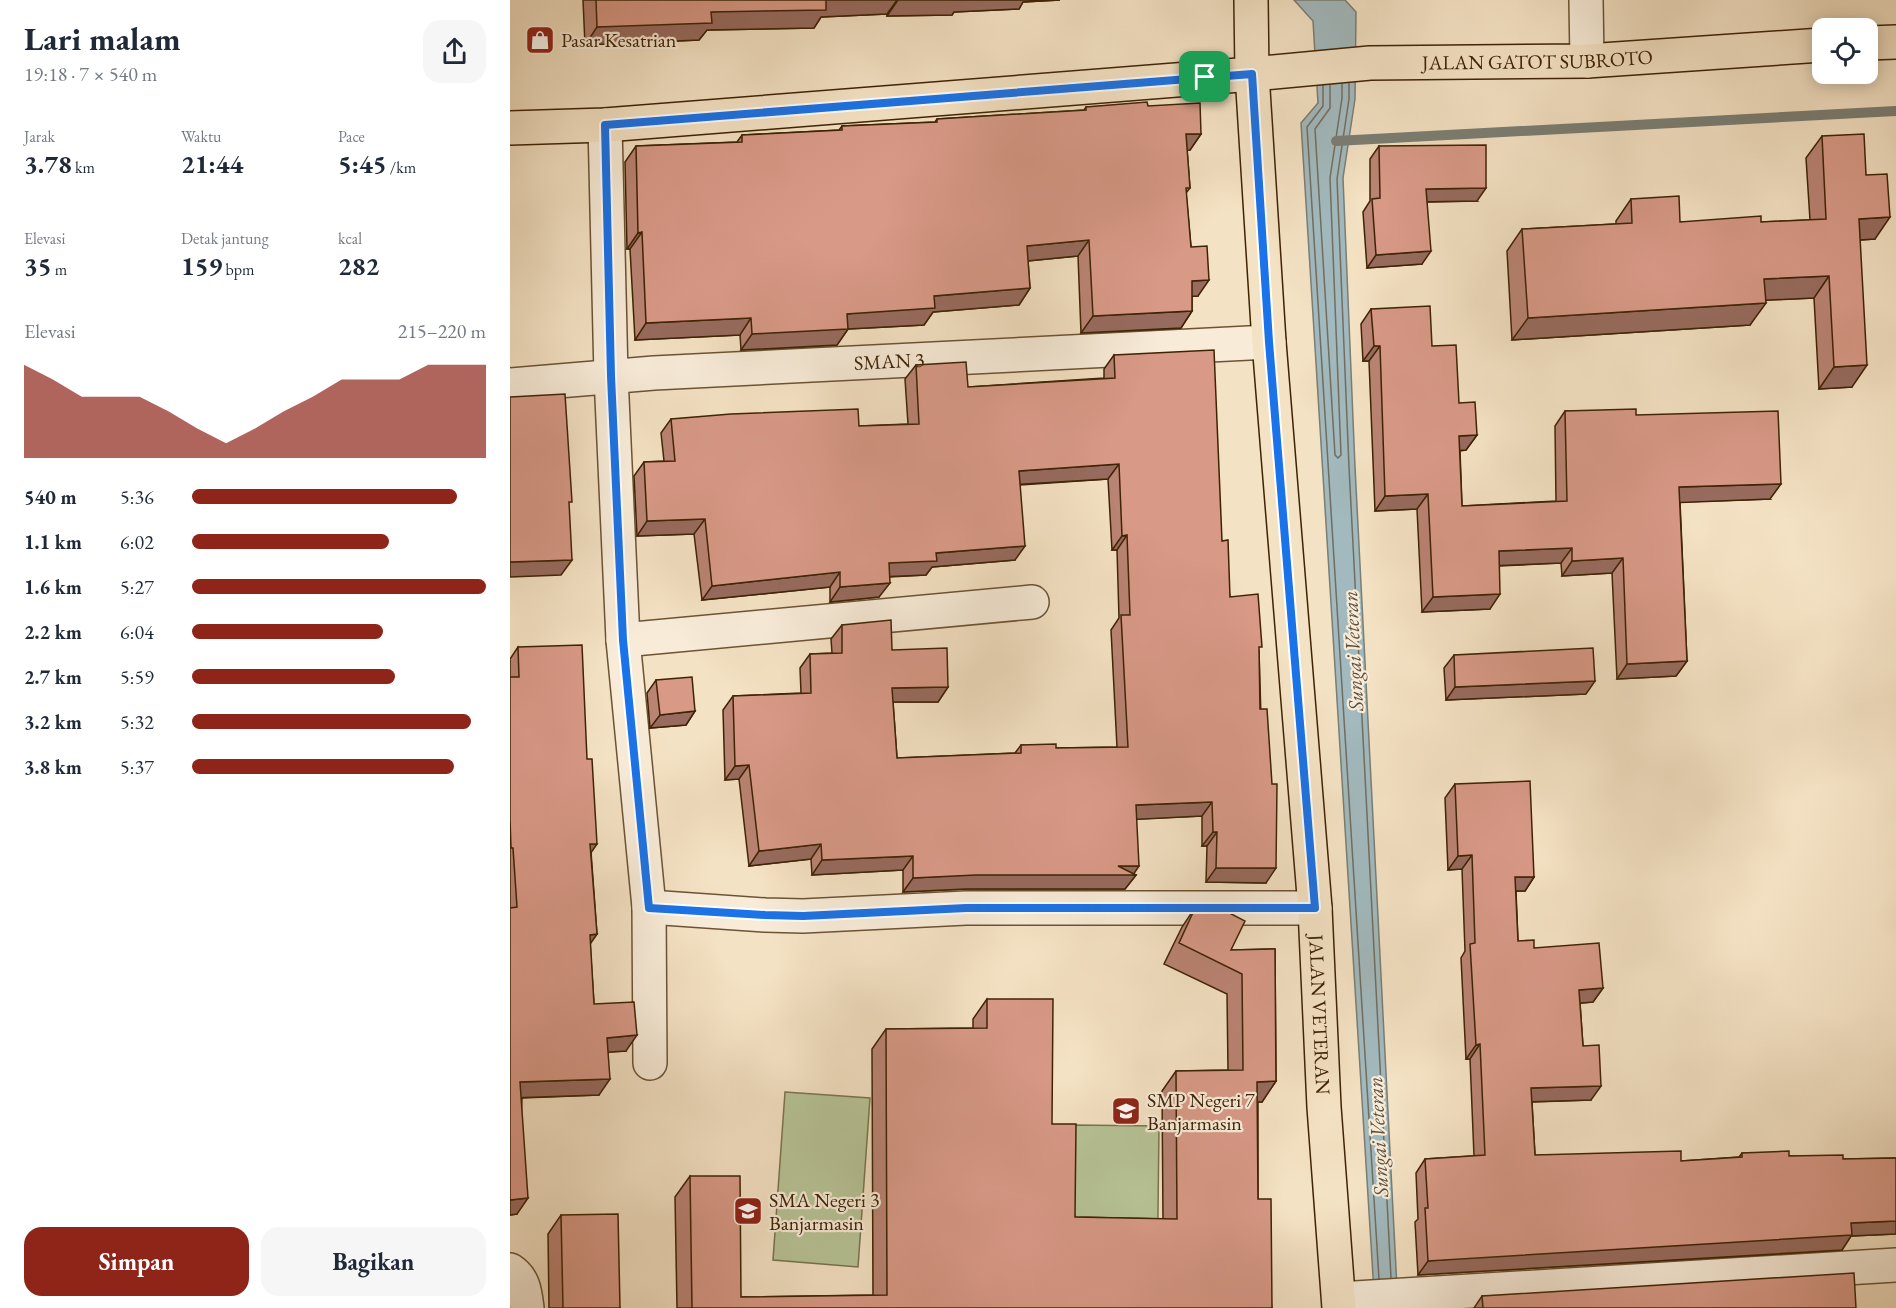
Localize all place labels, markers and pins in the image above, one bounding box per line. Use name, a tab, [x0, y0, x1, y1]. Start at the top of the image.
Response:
shop icon: Pasar Kesatrian	[524, 24, 556, 56]
place label: Pasar Kesatrian	[561, 27, 677, 53]
pin	[1179, 51, 1230, 102]
place label: SMP Negeri 7 Banjarmasin	[1147, 1087, 1255, 1136]
school or university icon: SMP Negeri 7 Banjarmasin	[1110, 1095, 1142, 1127]
place label: SMA Negeri 3 Banjarmasin	[769, 1187, 879, 1236]
school or university icon: SMA Negeri 3 Banjarmasin	[732, 1195, 764, 1227]

